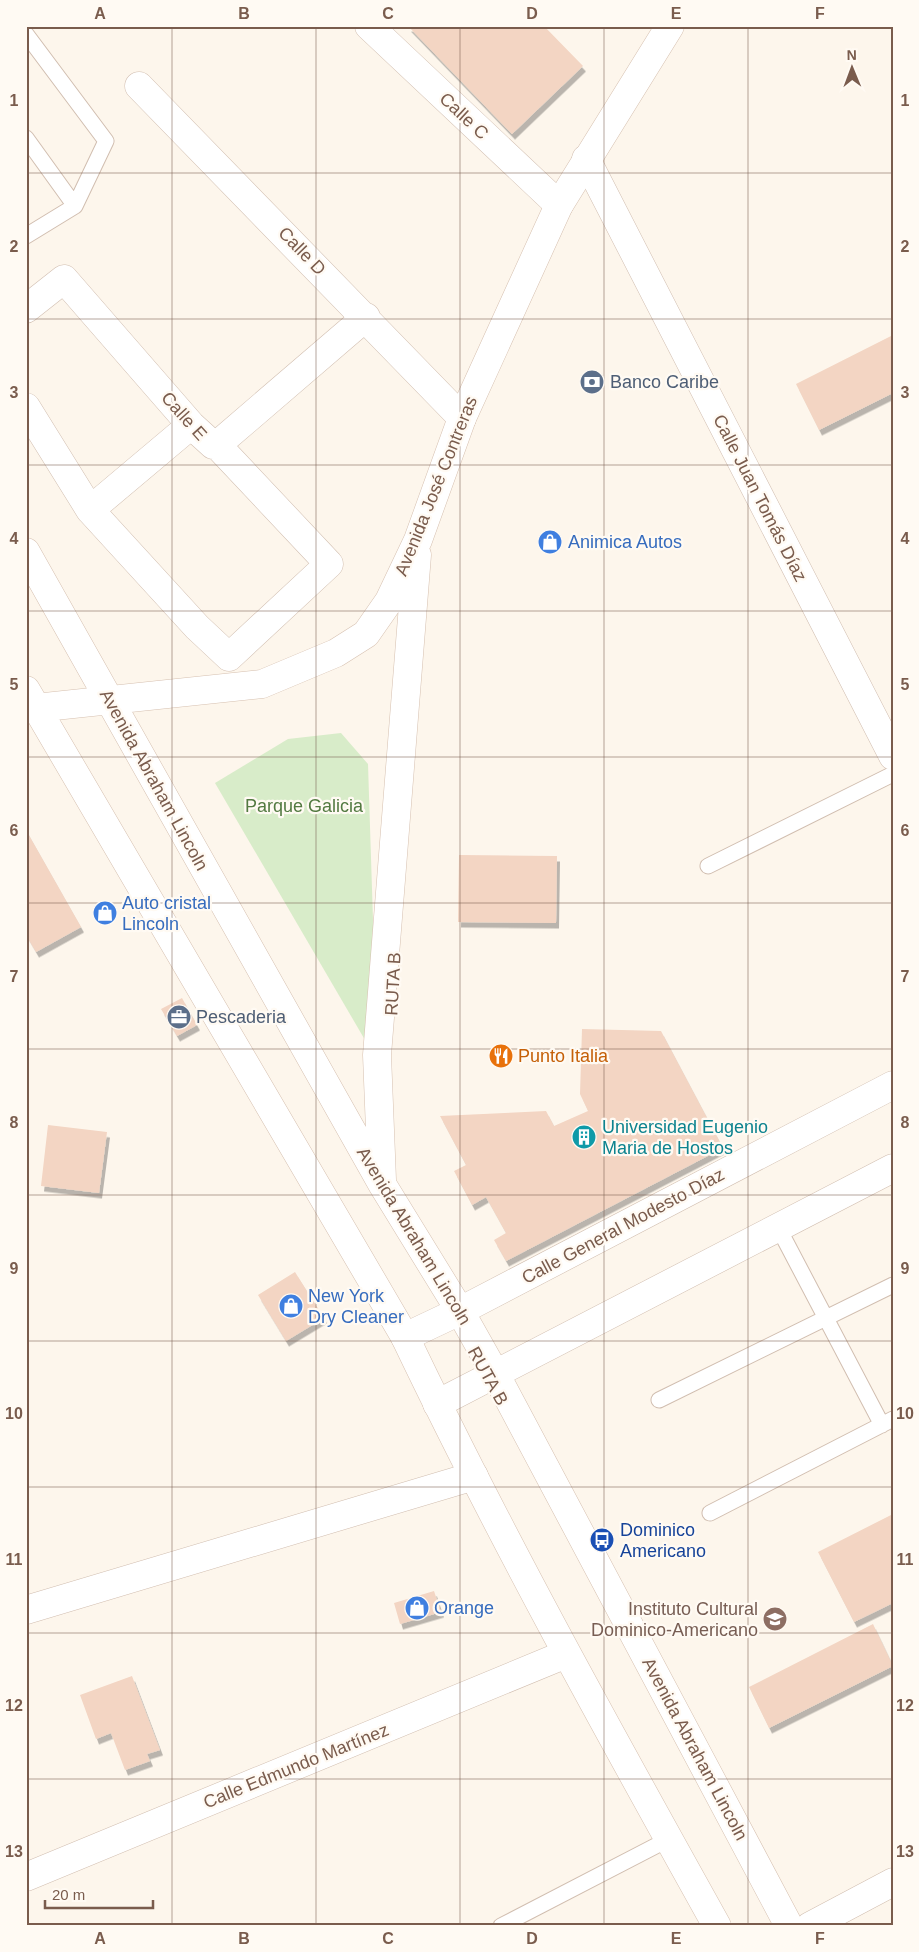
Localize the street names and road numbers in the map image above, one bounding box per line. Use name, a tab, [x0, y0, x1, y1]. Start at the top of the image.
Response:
street label: Calle C	[436, 89, 492, 143]
street label: Calle D	[274, 223, 330, 279]
street label: Calle E	[157, 388, 211, 444]
street label: Avenida José Contreras	[391, 393, 481, 579]
street label: Calle Juan Tomás Díaz	[709, 411, 811, 585]
street label: Avenida Abraham Lincoln	[96, 686, 212, 874]
street label: RUTA B	[381, 952, 405, 1016]
street label: Avenida Abraham Lincoln	[353, 1143, 475, 1329]
street label: Calle General Modesto Díaz	[518, 1164, 728, 1288]
street label: RUTA B	[464, 1343, 512, 1409]
street label: Avenida Abraham Lincoln	[638, 1654, 752, 1844]
street label: Calle Edmundo Martínez	[200, 1720, 392, 1812]

